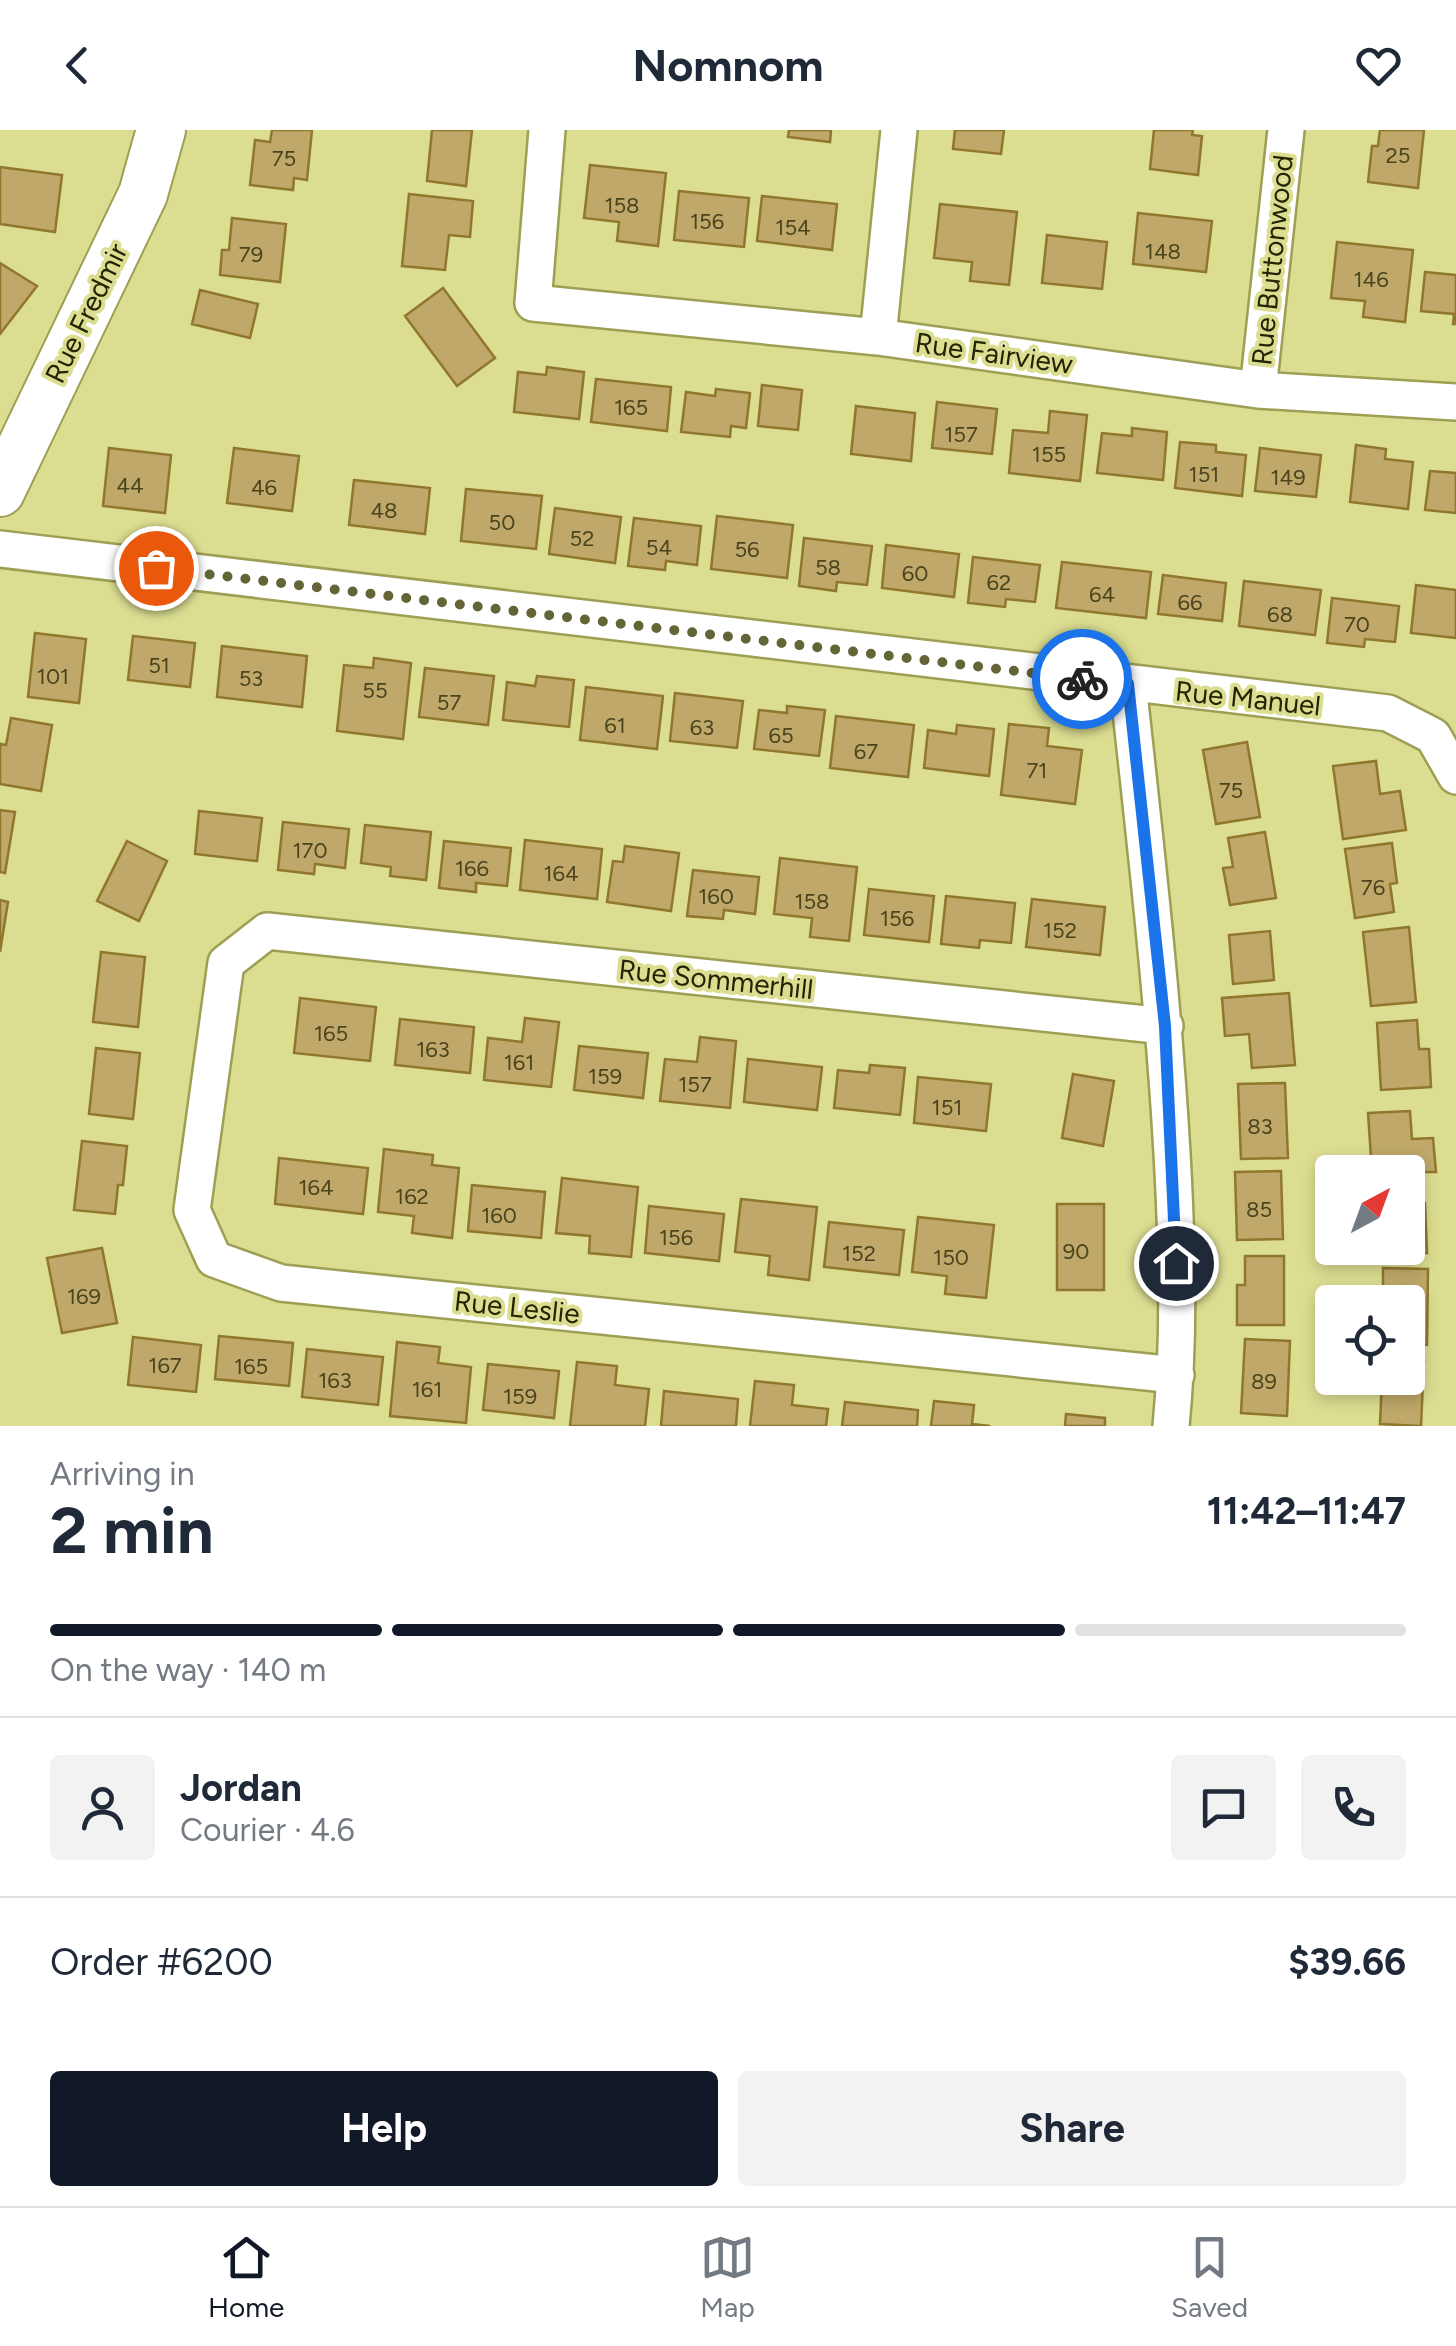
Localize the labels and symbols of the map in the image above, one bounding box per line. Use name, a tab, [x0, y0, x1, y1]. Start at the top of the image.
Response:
house number: 25	[1386, 142, 1410, 169]
house number: 75	[272, 145, 296, 172]
street label: Rue Buttonwood	[1244, 153, 1300, 367]
house number: 158	[604, 192, 640, 219]
house number: 156	[690, 208, 724, 235]
house number: 154	[775, 214, 811, 241]
street label: Rue Fredmir	[38, 237, 135, 388]
house number: 148	[1145, 238, 1181, 265]
house number: 79	[239, 241, 263, 268]
house number: 146	[1353, 266, 1389, 293]
street label: Rue Fairview	[913, 325, 1075, 381]
house number: 165	[614, 394, 648, 421]
house number: 157	[944, 421, 978, 448]
house number: 155	[1032, 441, 1066, 468]
house number: 151	[1189, 461, 1219, 488]
house number: 149	[1270, 464, 1306, 491]
house number: 44	[116, 472, 144, 499]
house number: 46	[251, 474, 277, 501]
house number: 48	[370, 497, 398, 524]
house number: 50	[489, 509, 515, 536]
house number: 52	[570, 525, 594, 552]
pin	[114, 526, 199, 611]
house number: 54	[646, 534, 672, 561]
house number: 56	[734, 536, 760, 563]
house number: 58	[815, 554, 841, 581]
house number: 60	[902, 560, 928, 587]
house number: 62	[987, 569, 1011, 596]
house number: 64	[1089, 581, 1115, 608]
house number: 66	[1178, 589, 1202, 616]
house number: 68	[1267, 601, 1293, 628]
house number: 70	[1344, 611, 1370, 638]
courier	[1032, 629, 1132, 729]
house number: 51	[148, 652, 170, 679]
house number: 101	[37, 663, 69, 690]
house number: 53	[239, 665, 263, 692]
street label: Rue Manuel	[1174, 673, 1322, 723]
house number: 55	[362, 677, 388, 704]
house number: 57	[437, 689, 461, 716]
house number: 61	[604, 712, 626, 739]
house number: 63	[690, 714, 714, 741]
house number: 65	[768, 722, 794, 749]
house number: 67	[854, 738, 878, 765]
house number: 71	[1027, 757, 1047, 784]
house number: 75	[1219, 777, 1243, 804]
house number: 170	[292, 837, 328, 864]
house number: 166	[455, 855, 489, 882]
house number: 164	[543, 860, 579, 887]
house number: 76	[1361, 874, 1385, 901]
house number: 160	[698, 883, 734, 910]
house number: 158	[794, 888, 830, 915]
house number: 156	[880, 905, 914, 932]
house number: 152	[1043, 917, 1077, 944]
street label: Rue Sommerhill	[617, 952, 815, 1006]
house number: 165	[314, 1020, 348, 1047]
house number: 163	[416, 1036, 450, 1063]
house number: 161	[504, 1049, 534, 1076]
house number: 159	[588, 1063, 622, 1090]
house number: 157	[678, 1071, 712, 1098]
house number: 151	[932, 1094, 962, 1121]
house number: 83	[1247, 1113, 1273, 1140]
north arrow	[1315, 1155, 1425, 1265]
house number: 164	[298, 1174, 334, 1201]
house number: 162	[395, 1183, 429, 1210]
house number: 85	[1246, 1196, 1272, 1223]
house number: 160	[481, 1202, 517, 1229]
pin	[1134, 1221, 1219, 1306]
house number: 156	[659, 1224, 693, 1251]
house number: 90	[1063, 1238, 1089, 1265]
house number: 152	[842, 1240, 876, 1267]
house number: 150	[933, 1244, 969, 1271]
house number: 169	[67, 1283, 101, 1310]
street label: Rue Leslie	[452, 1283, 582, 1331]
house number: 167	[148, 1352, 182, 1379]
house number: 165	[234, 1353, 268, 1380]
house number: 163	[318, 1367, 352, 1394]
house number: 89	[1251, 1368, 1277, 1395]
house number: 161	[412, 1376, 442, 1403]
house number: 159	[503, 1383, 537, 1410]

